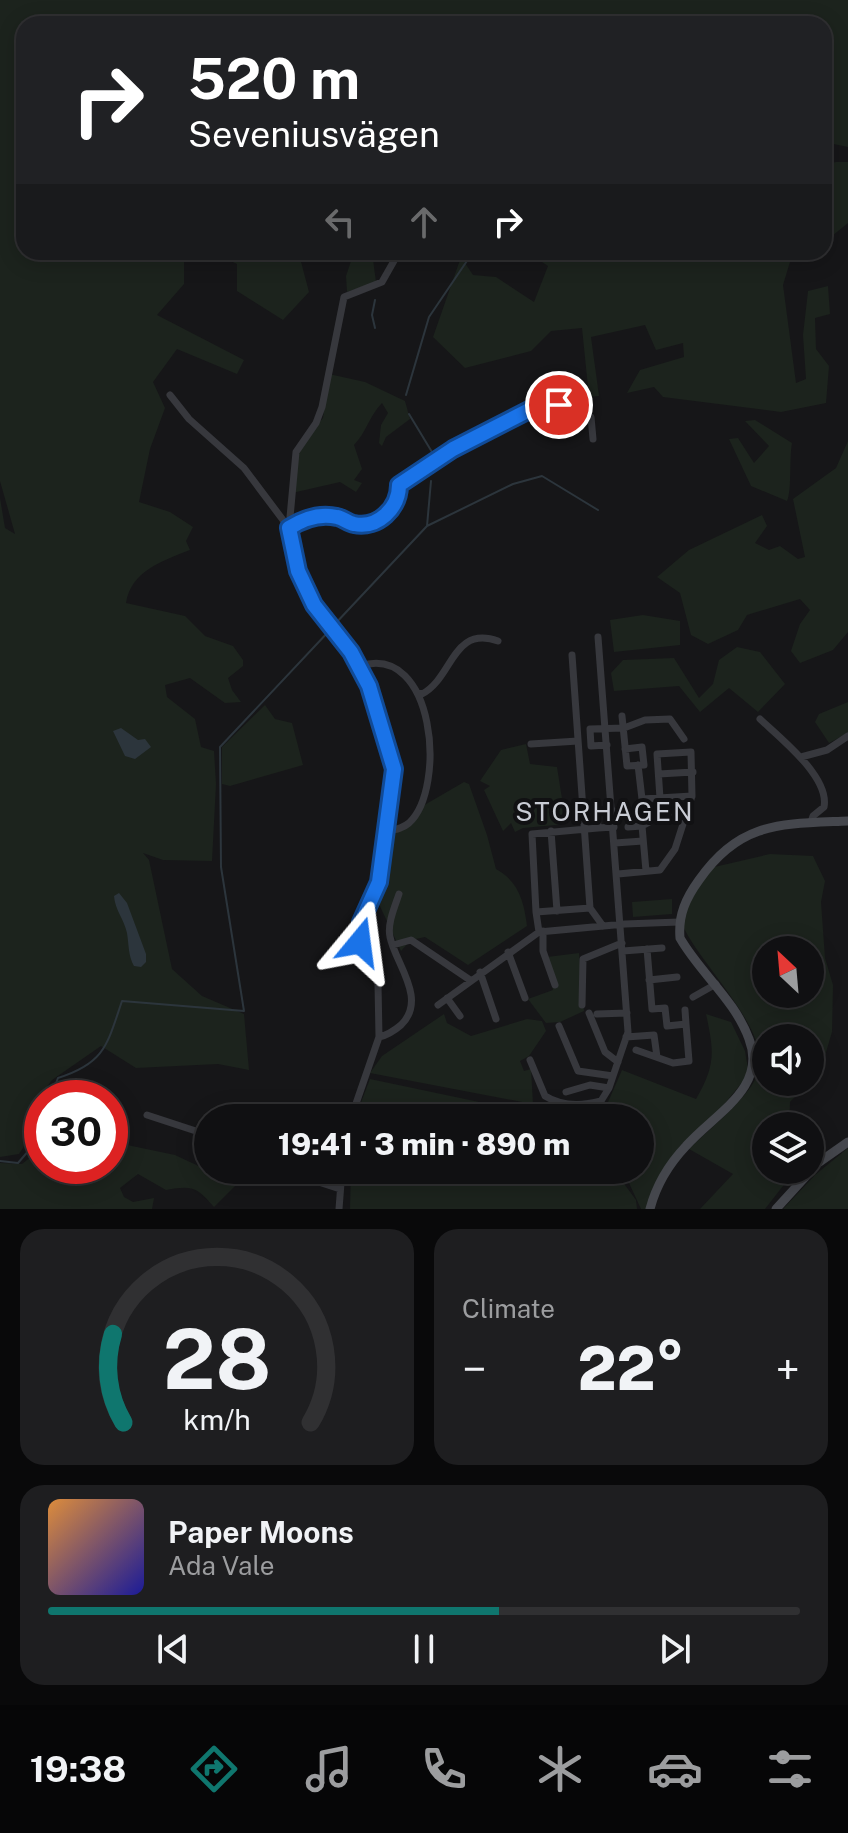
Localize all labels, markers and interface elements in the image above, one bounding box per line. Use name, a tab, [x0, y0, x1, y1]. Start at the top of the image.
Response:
text: 520 m	[188, 46, 360, 112]
icon: right	[56, 48, 160, 152]
text: Seveniusvägen	[188, 113, 440, 155]
icon: left	[318, 200, 362, 244]
icon: ahead	[402, 200, 446, 244]
icon: right	[486, 200, 530, 244]
pin	[525, 371, 593, 439]
icon: arrive	[537, 383, 581, 427]
district label: STORHAGEN	[515, 796, 695, 827]
position arrow	[318, 900, 402, 984]
north arrow	[752, 936, 824, 1008]
map controls	[752, 936, 824, 1184]
button: sound	[752, 1024, 824, 1096]
speed limit sign: 30	[24, 1080, 128, 1184]
button: layers	[752, 1112, 824, 1184]
text: 19:41 · 3 min · 890 m	[278, 1126, 570, 1162]
text: Climate	[462, 1293, 555, 1324]
text: 28	[163, 1310, 271, 1408]
text: 22°	[577, 1333, 685, 1404]
text: −	[462, 1343, 486, 1395]
text: +	[776, 1343, 800, 1395]
text: km/h	[183, 1403, 251, 1436]
text: Paper Moons	[168, 1514, 354, 1550]
text: Ada Vale	[168, 1550, 274, 1581]
icon: previous	[151, 1627, 195, 1671]
icon: pause	[402, 1627, 446, 1671]
icon: next	[653, 1627, 697, 1671]
icon: directions	[186, 1741, 242, 1797]
icon: music	[301, 1741, 357, 1797]
icon: phone	[416, 1741, 472, 1797]
icon: climate	[532, 1741, 588, 1797]
icon: car	[647, 1741, 703, 1797]
icon: filters	[762, 1741, 818, 1797]
text: 19:38	[30, 1748, 126, 1790]

